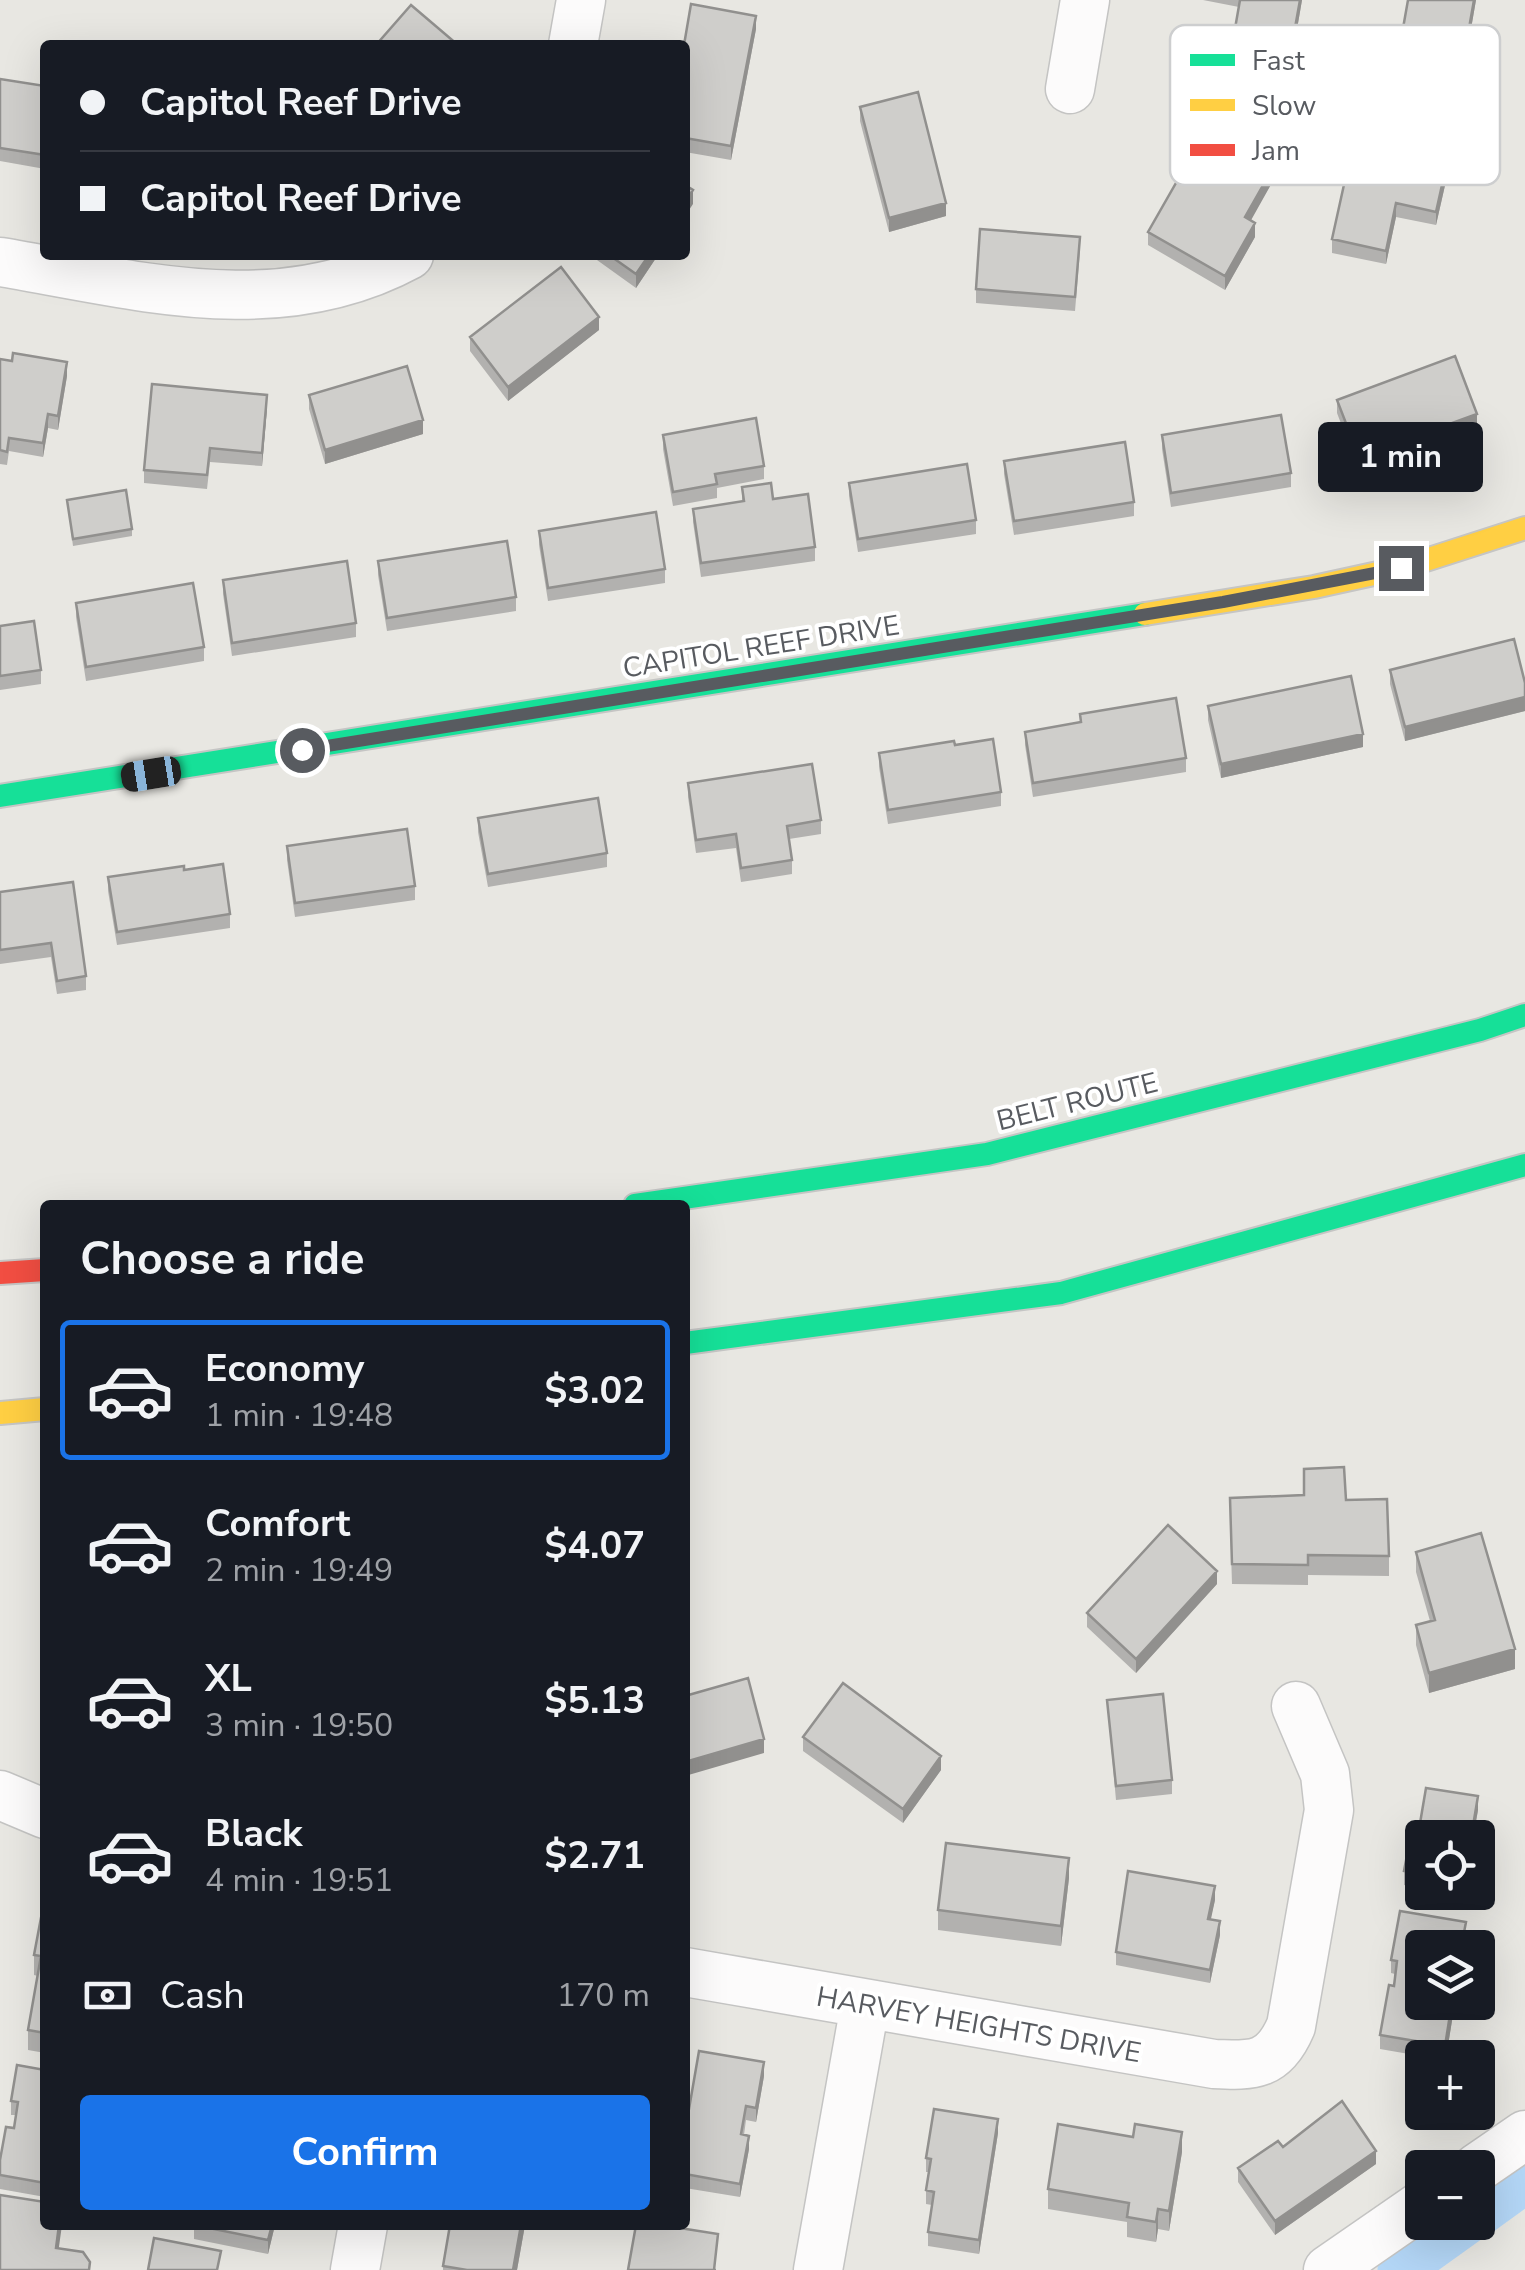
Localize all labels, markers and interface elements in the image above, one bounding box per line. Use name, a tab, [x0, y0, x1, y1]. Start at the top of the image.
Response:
legend	[1170, 25, 1500, 185]
text: Fast	[1252, 42, 1305, 80]
text: Capitol Reef Drive	[140, 77, 462, 128]
text: Slow	[1252, 87, 1316, 125]
text: Jam	[1251, 132, 1300, 170]
text: Capitol Reef Drive	[140, 173, 462, 224]
callout: 1 min	[1318, 423, 1484, 493]
text: 1 min	[1359, 435, 1442, 478]
route end	[1379, 546, 1424, 591]
street label: CAPITOL REEF DRIVE	[620, 606, 902, 688]
route start	[280, 728, 325, 773]
car	[119, 754, 183, 794]
street label: BELT ROUTE	[993, 1064, 1162, 1140]
text: Choose a ride	[80, 1229, 365, 1290]
text: Economy	[205, 1343, 364, 1394]
icon: car	[85, 1345, 175, 1435]
text: $3.02	[544, 1365, 645, 1416]
text: 1 min · 19:48	[205, 1394, 393, 1437]
text: Comfort	[205, 1498, 350, 1549]
icon: car	[85, 1500, 175, 1590]
text: $4.07	[544, 1520, 645, 1571]
text: 2 min · 19:49	[205, 1549, 393, 1592]
text: XL	[205, 1653, 252, 1704]
icon: car	[85, 1655, 175, 1745]
text: $5.13	[544, 1675, 645, 1726]
text: 3 min · 19:50	[205, 1704, 393, 1747]
text: Black	[205, 1808, 302, 1859]
icon: car	[85, 1810, 175, 1900]
map controls	[1405, 1820, 1495, 2240]
button: locate	[1405, 1820, 1495, 1910]
text: $2.71	[544, 1830, 645, 1881]
text: 4 min · 19:51	[205, 1859, 393, 1902]
button: layers	[1405, 1930, 1495, 2020]
icon: cash	[80, 1968, 135, 2023]
text: Cash	[160, 1970, 245, 2021]
text: 170 m	[557, 1974, 650, 2017]
street label: HARVEY HEIGHTS DRIVE	[814, 1978, 1144, 2072]
button: +	[1405, 2040, 1495, 2130]
button: Confirm	[80, 2095, 650, 2210]
button: −	[1405, 2150, 1495, 2240]

